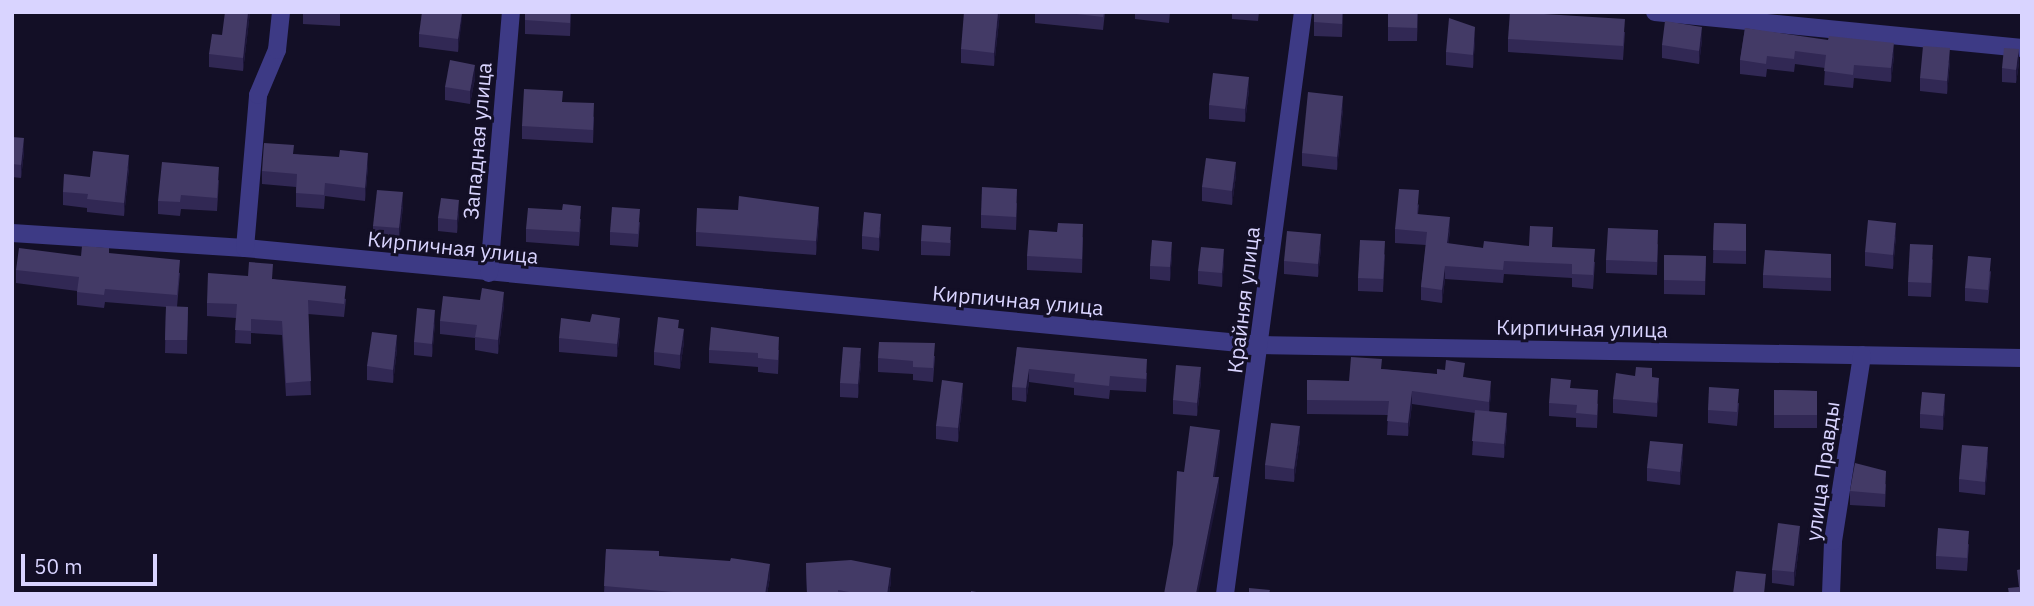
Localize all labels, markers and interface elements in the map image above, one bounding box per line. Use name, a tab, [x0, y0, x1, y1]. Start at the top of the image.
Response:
street label: Западная улица	[458, 61, 496, 221]
street label: Кирпичная улица	[366, 225, 540, 269]
street label: Крайняя улица	[1222, 225, 1264, 375]
street label: Кирпичная улица	[931, 280, 1105, 320]
street label: Кирпичная улица	[1496, 314, 1668, 342]
street label: улица Правды	[1800, 400, 1844, 542]
scale bar	[24, 540, 161, 584]
text: 50 m	[34, 552, 83, 580]

